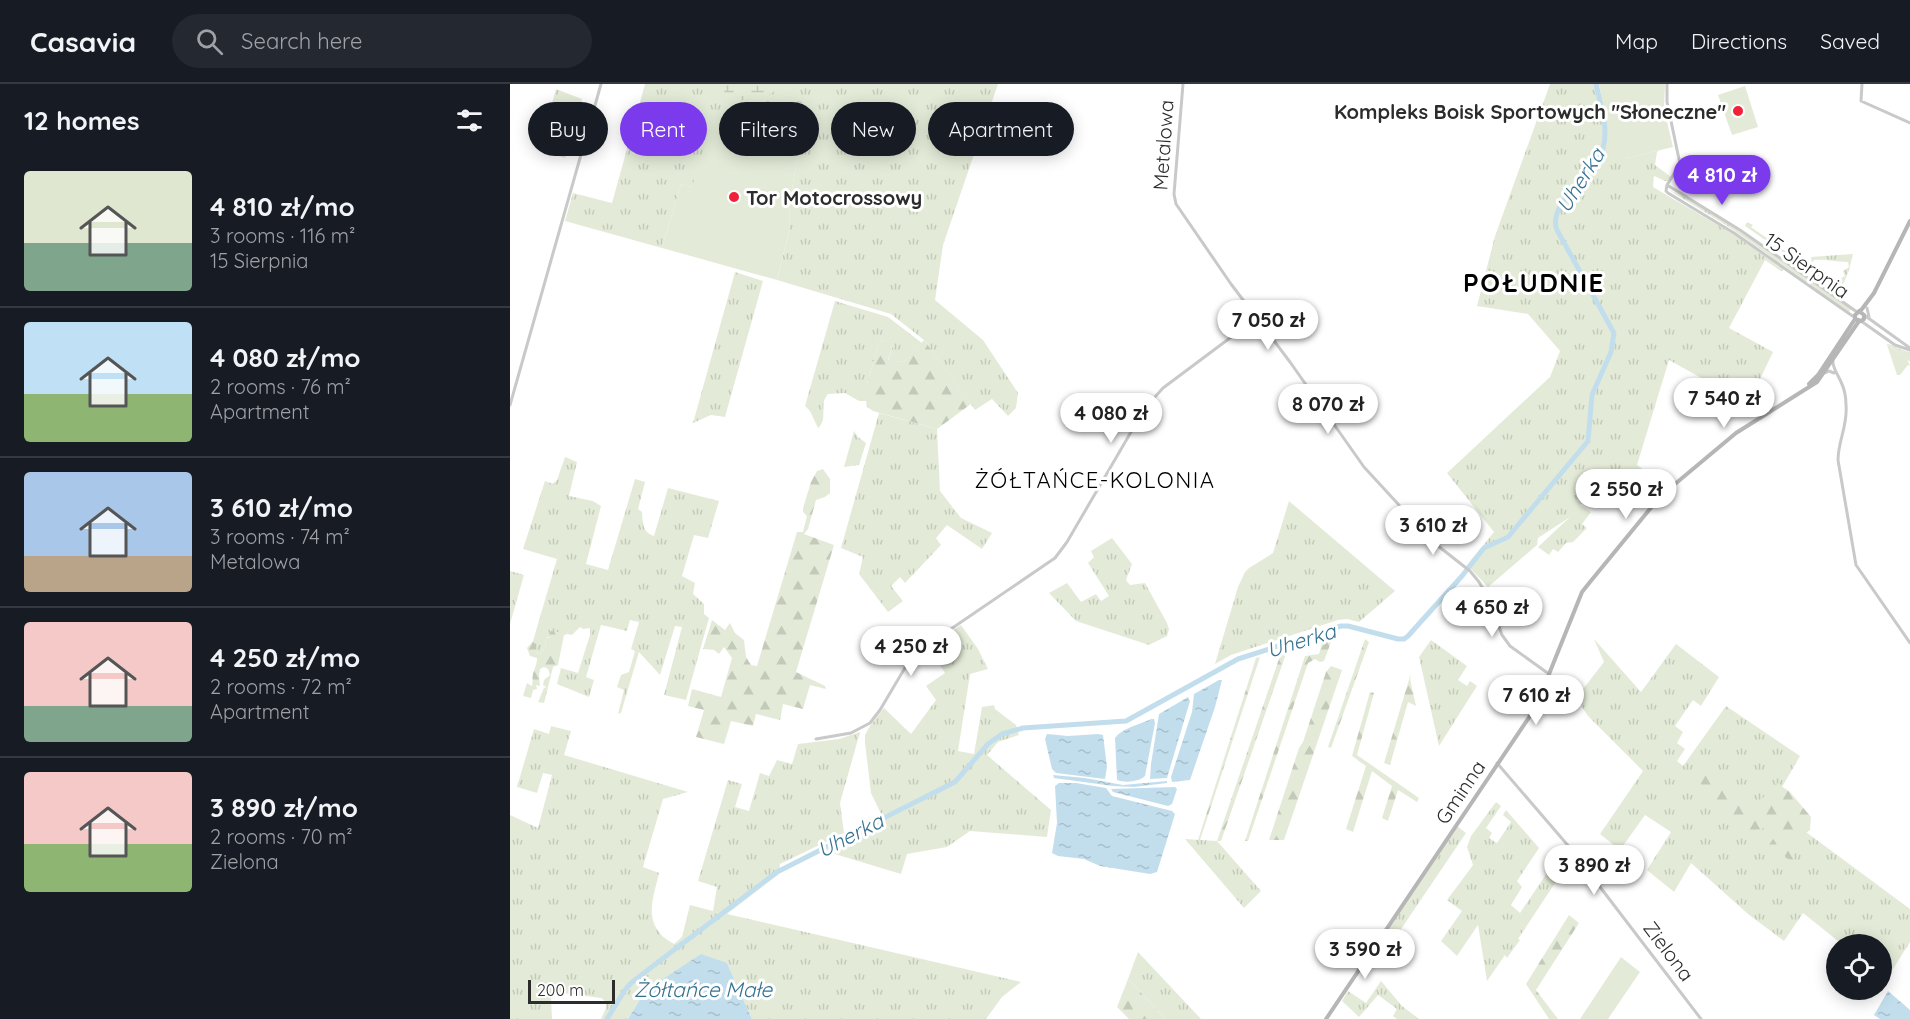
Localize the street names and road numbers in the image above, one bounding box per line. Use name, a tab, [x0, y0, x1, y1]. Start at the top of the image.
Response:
street label: Metalowa	[1147, 99, 1179, 191]
street label: 15 Sierpnia	[1760, 227, 1854, 303]
street label: Gminna	[1430, 755, 1490, 829]
street label: Zielona	[1638, 916, 1700, 986]

